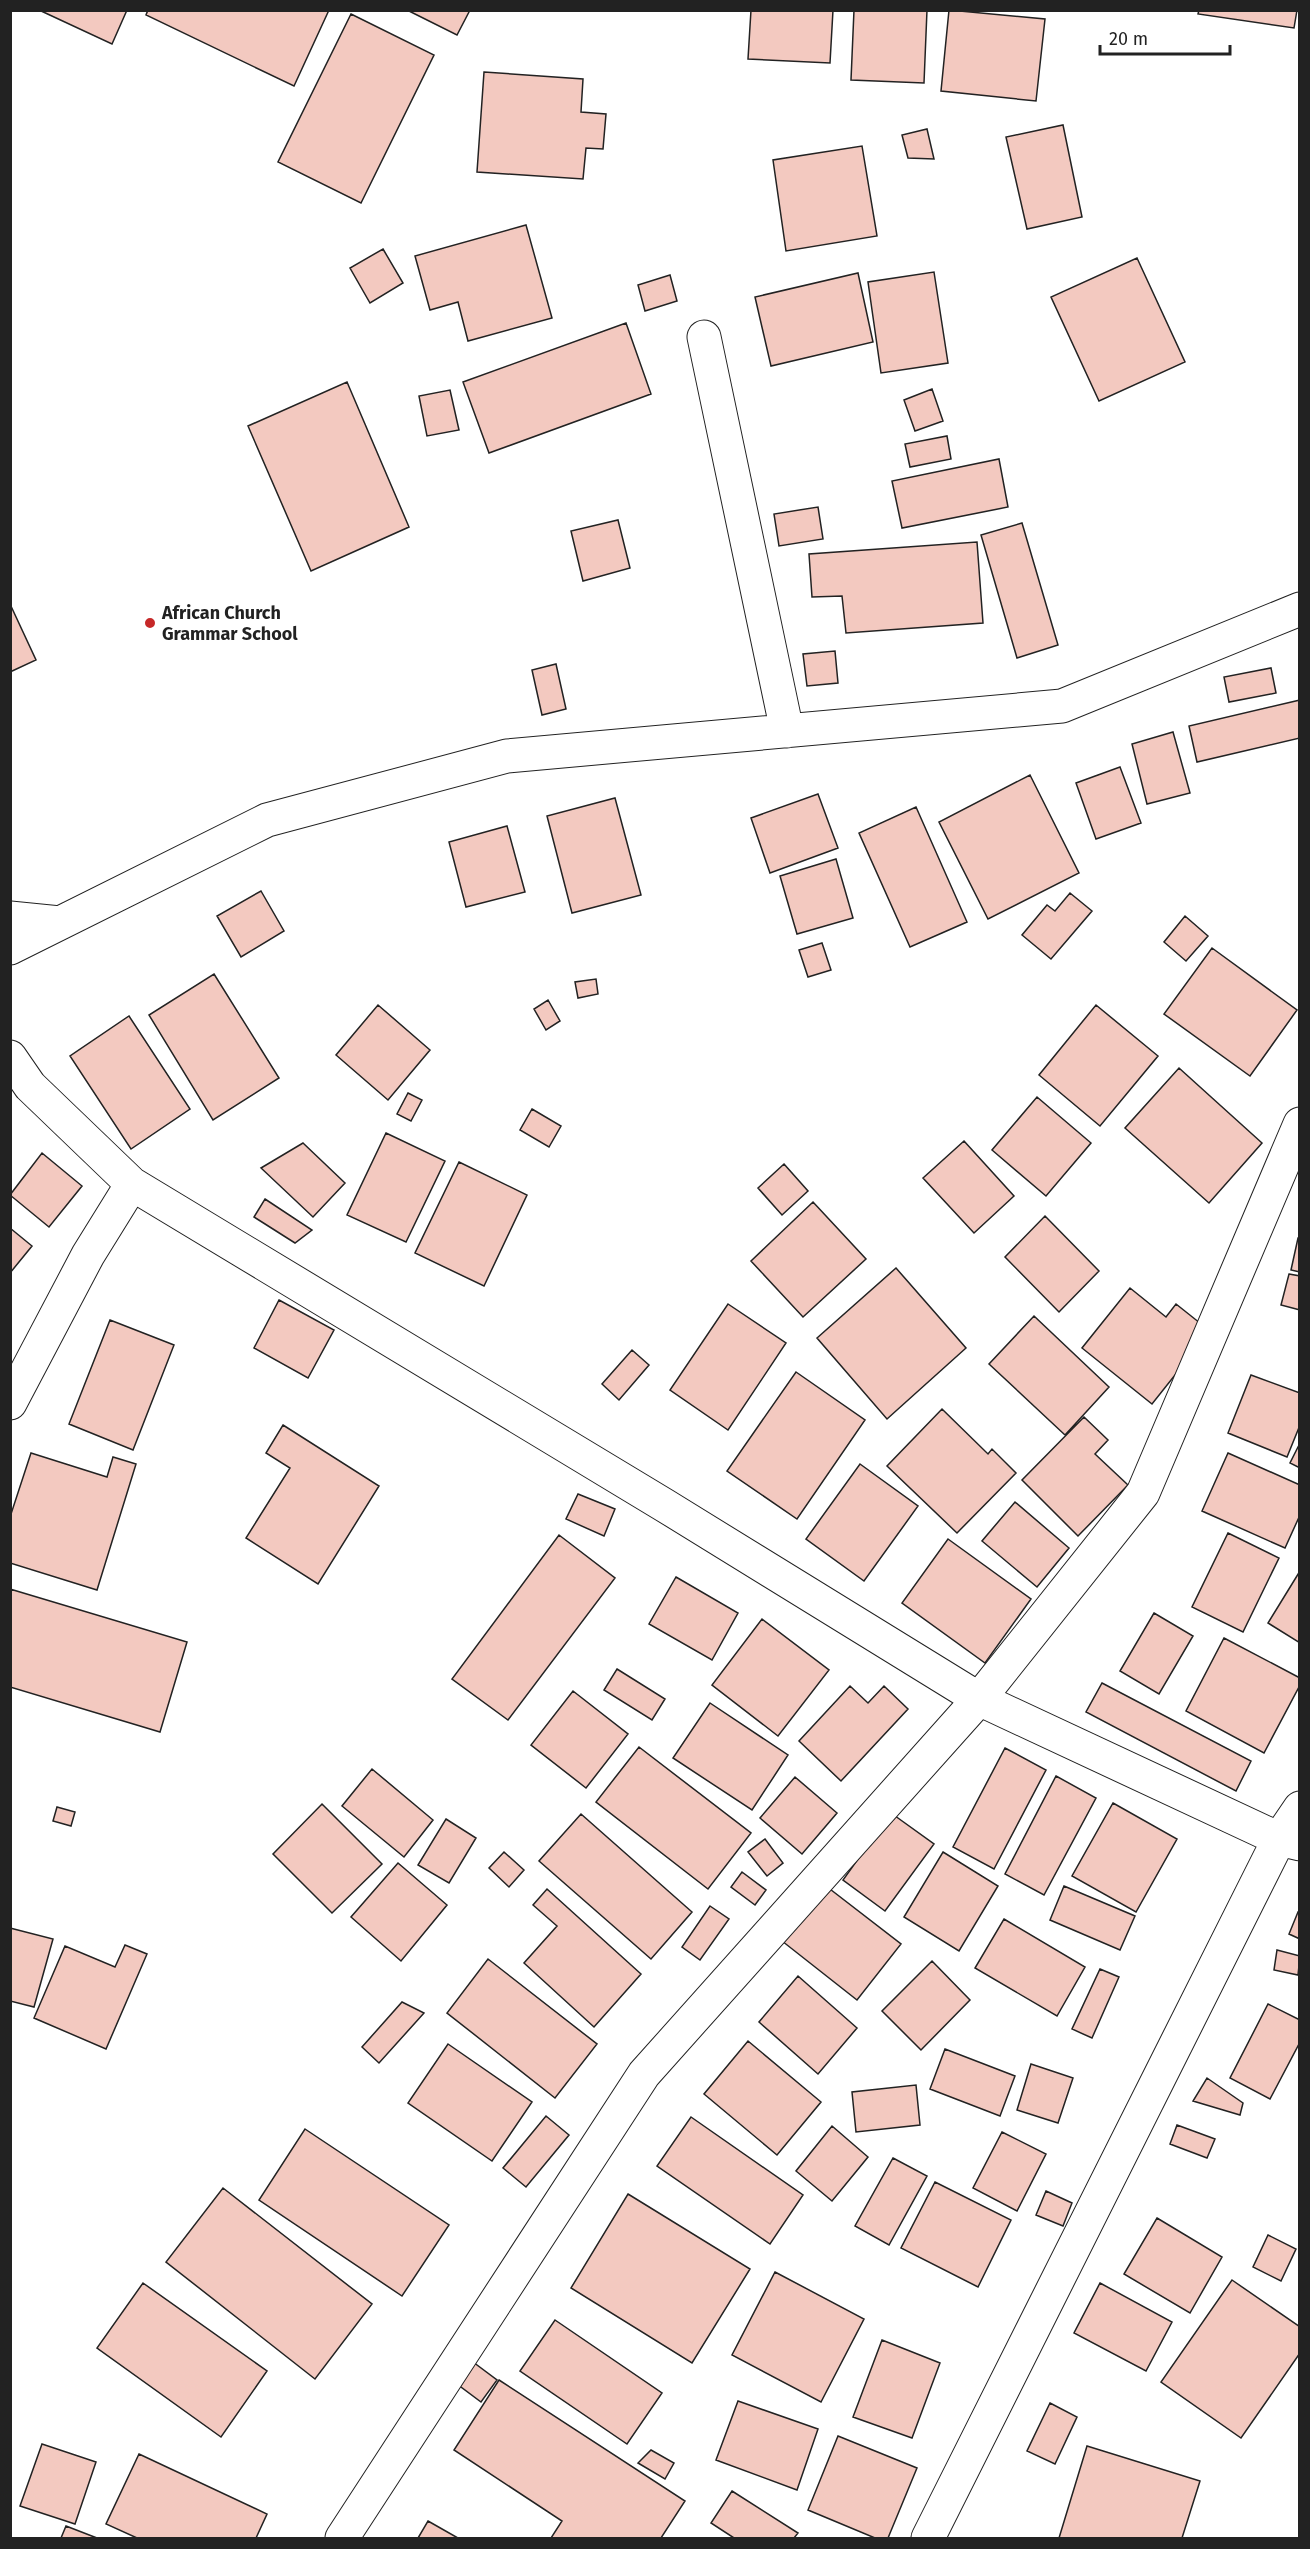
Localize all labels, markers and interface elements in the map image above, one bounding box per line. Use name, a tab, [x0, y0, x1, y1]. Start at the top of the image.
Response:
scale bar	[1100, 18, 1230, 56]
text: 20 m	[1109, 28, 1148, 50]
place label: African Church Grammar School	[161, 602, 298, 645]
marker: African Church Grammar School	[143, 616, 157, 630]

